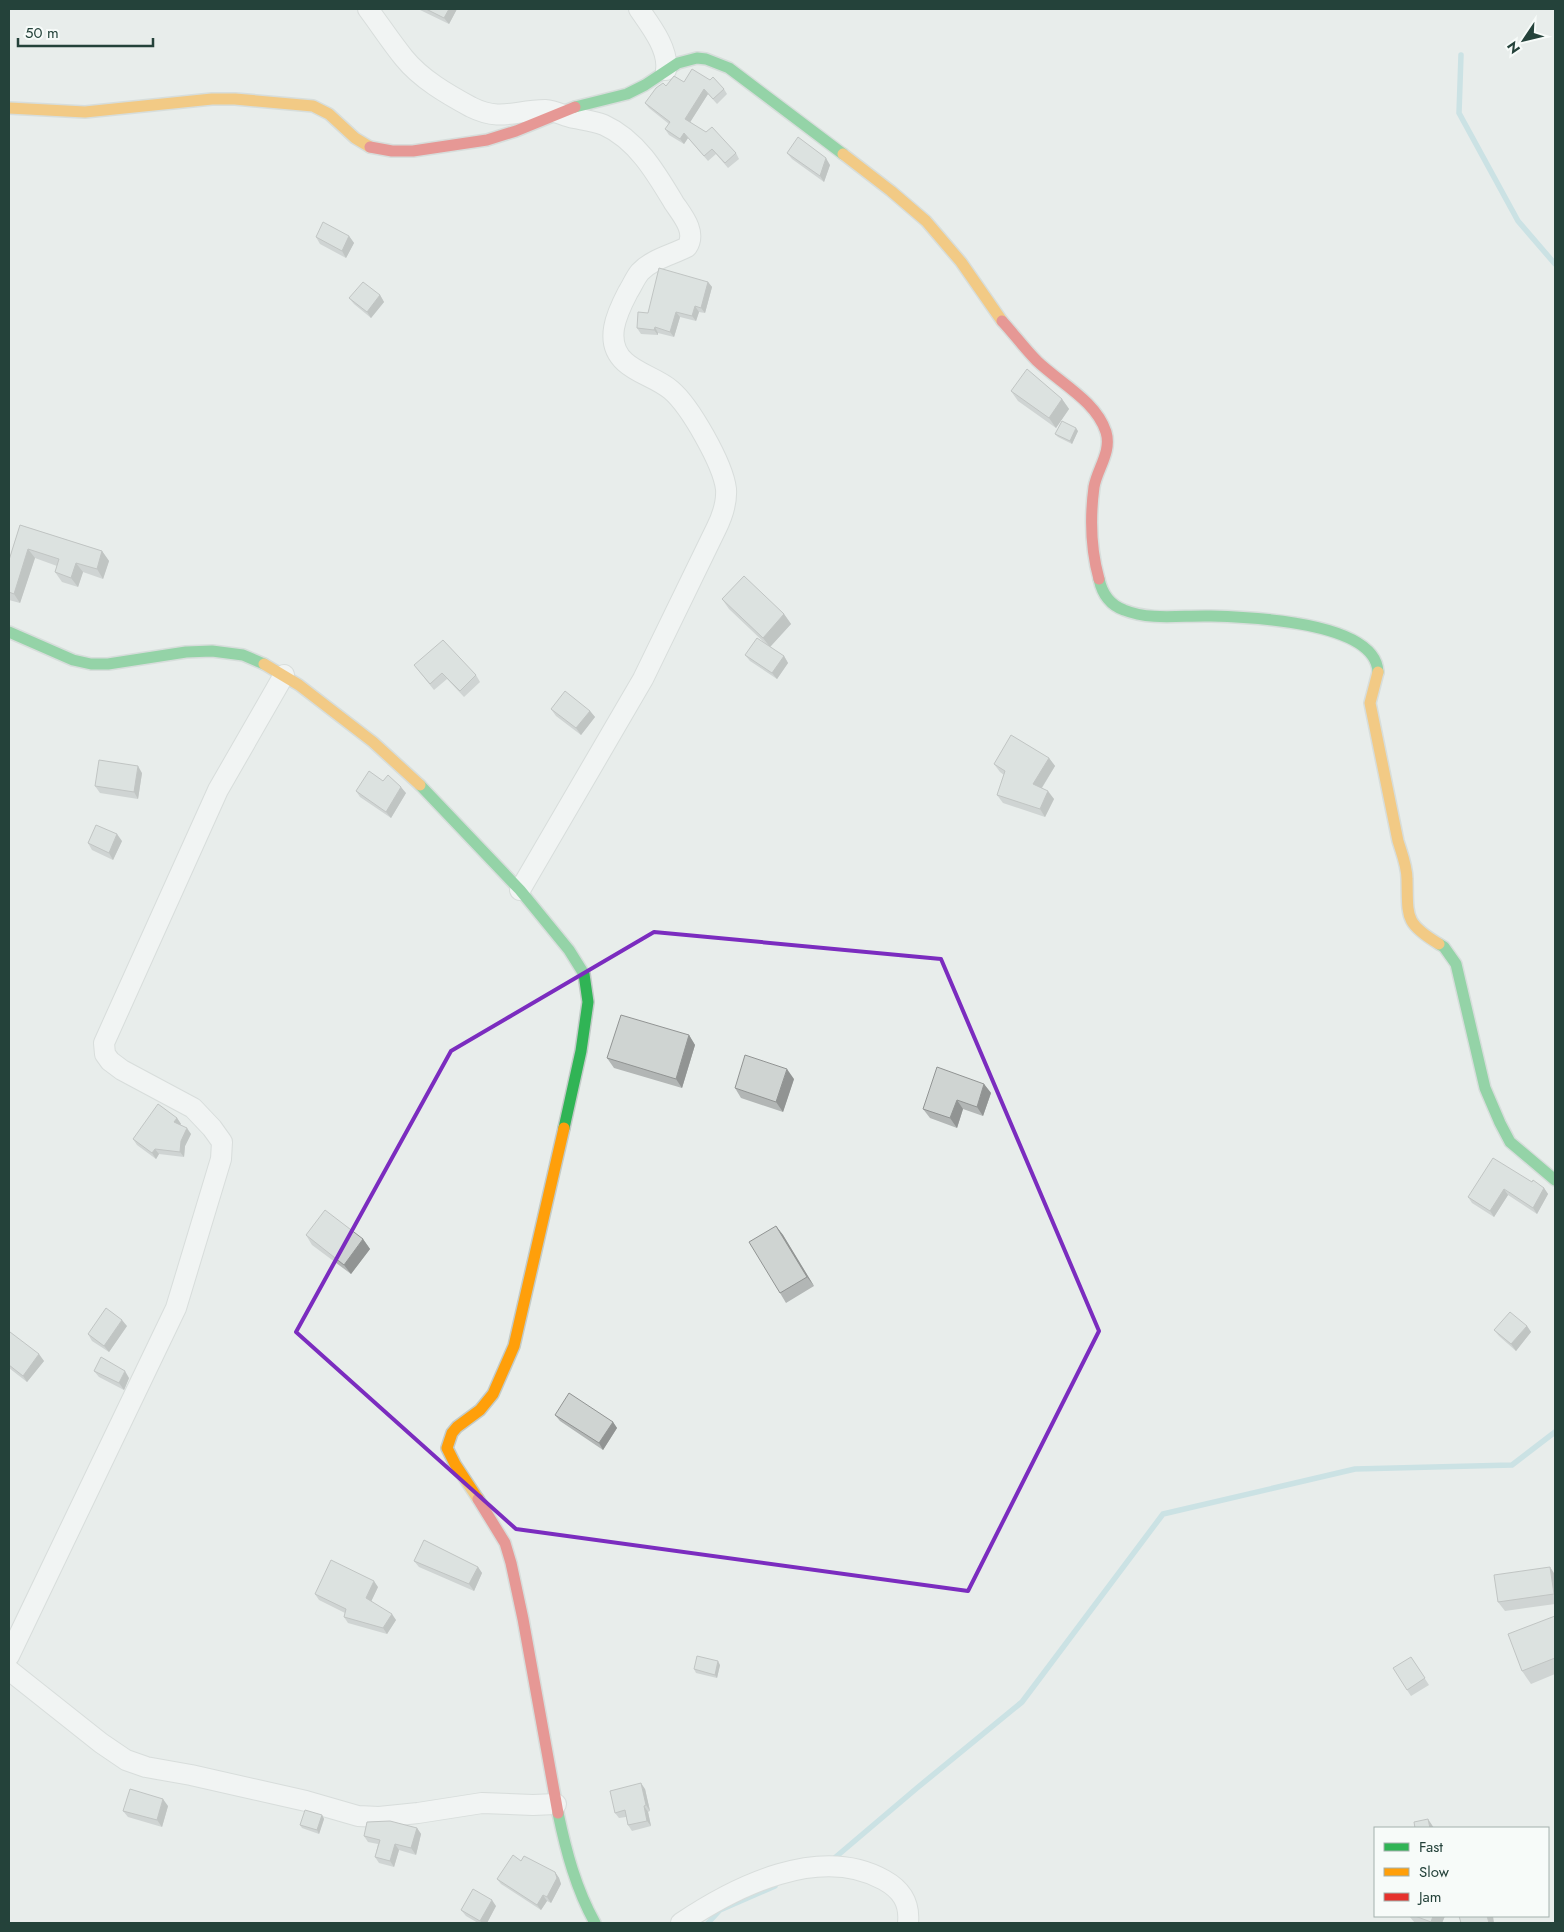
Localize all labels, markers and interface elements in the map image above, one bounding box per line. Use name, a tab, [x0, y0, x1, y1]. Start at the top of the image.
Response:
scale bar	[18, 15, 152, 47]
north arrow	[1499, 15, 1549, 65]
text: 50 m	[25, 22, 59, 44]
text: N	[1502, 37, 1525, 58]
legend	[1374, 1827, 1549, 1917]
text: Fast	[1419, 1836, 1443, 1858]
text: Slow	[1419, 1861, 1450, 1883]
text: Jam	[1417, 1886, 1442, 1908]

